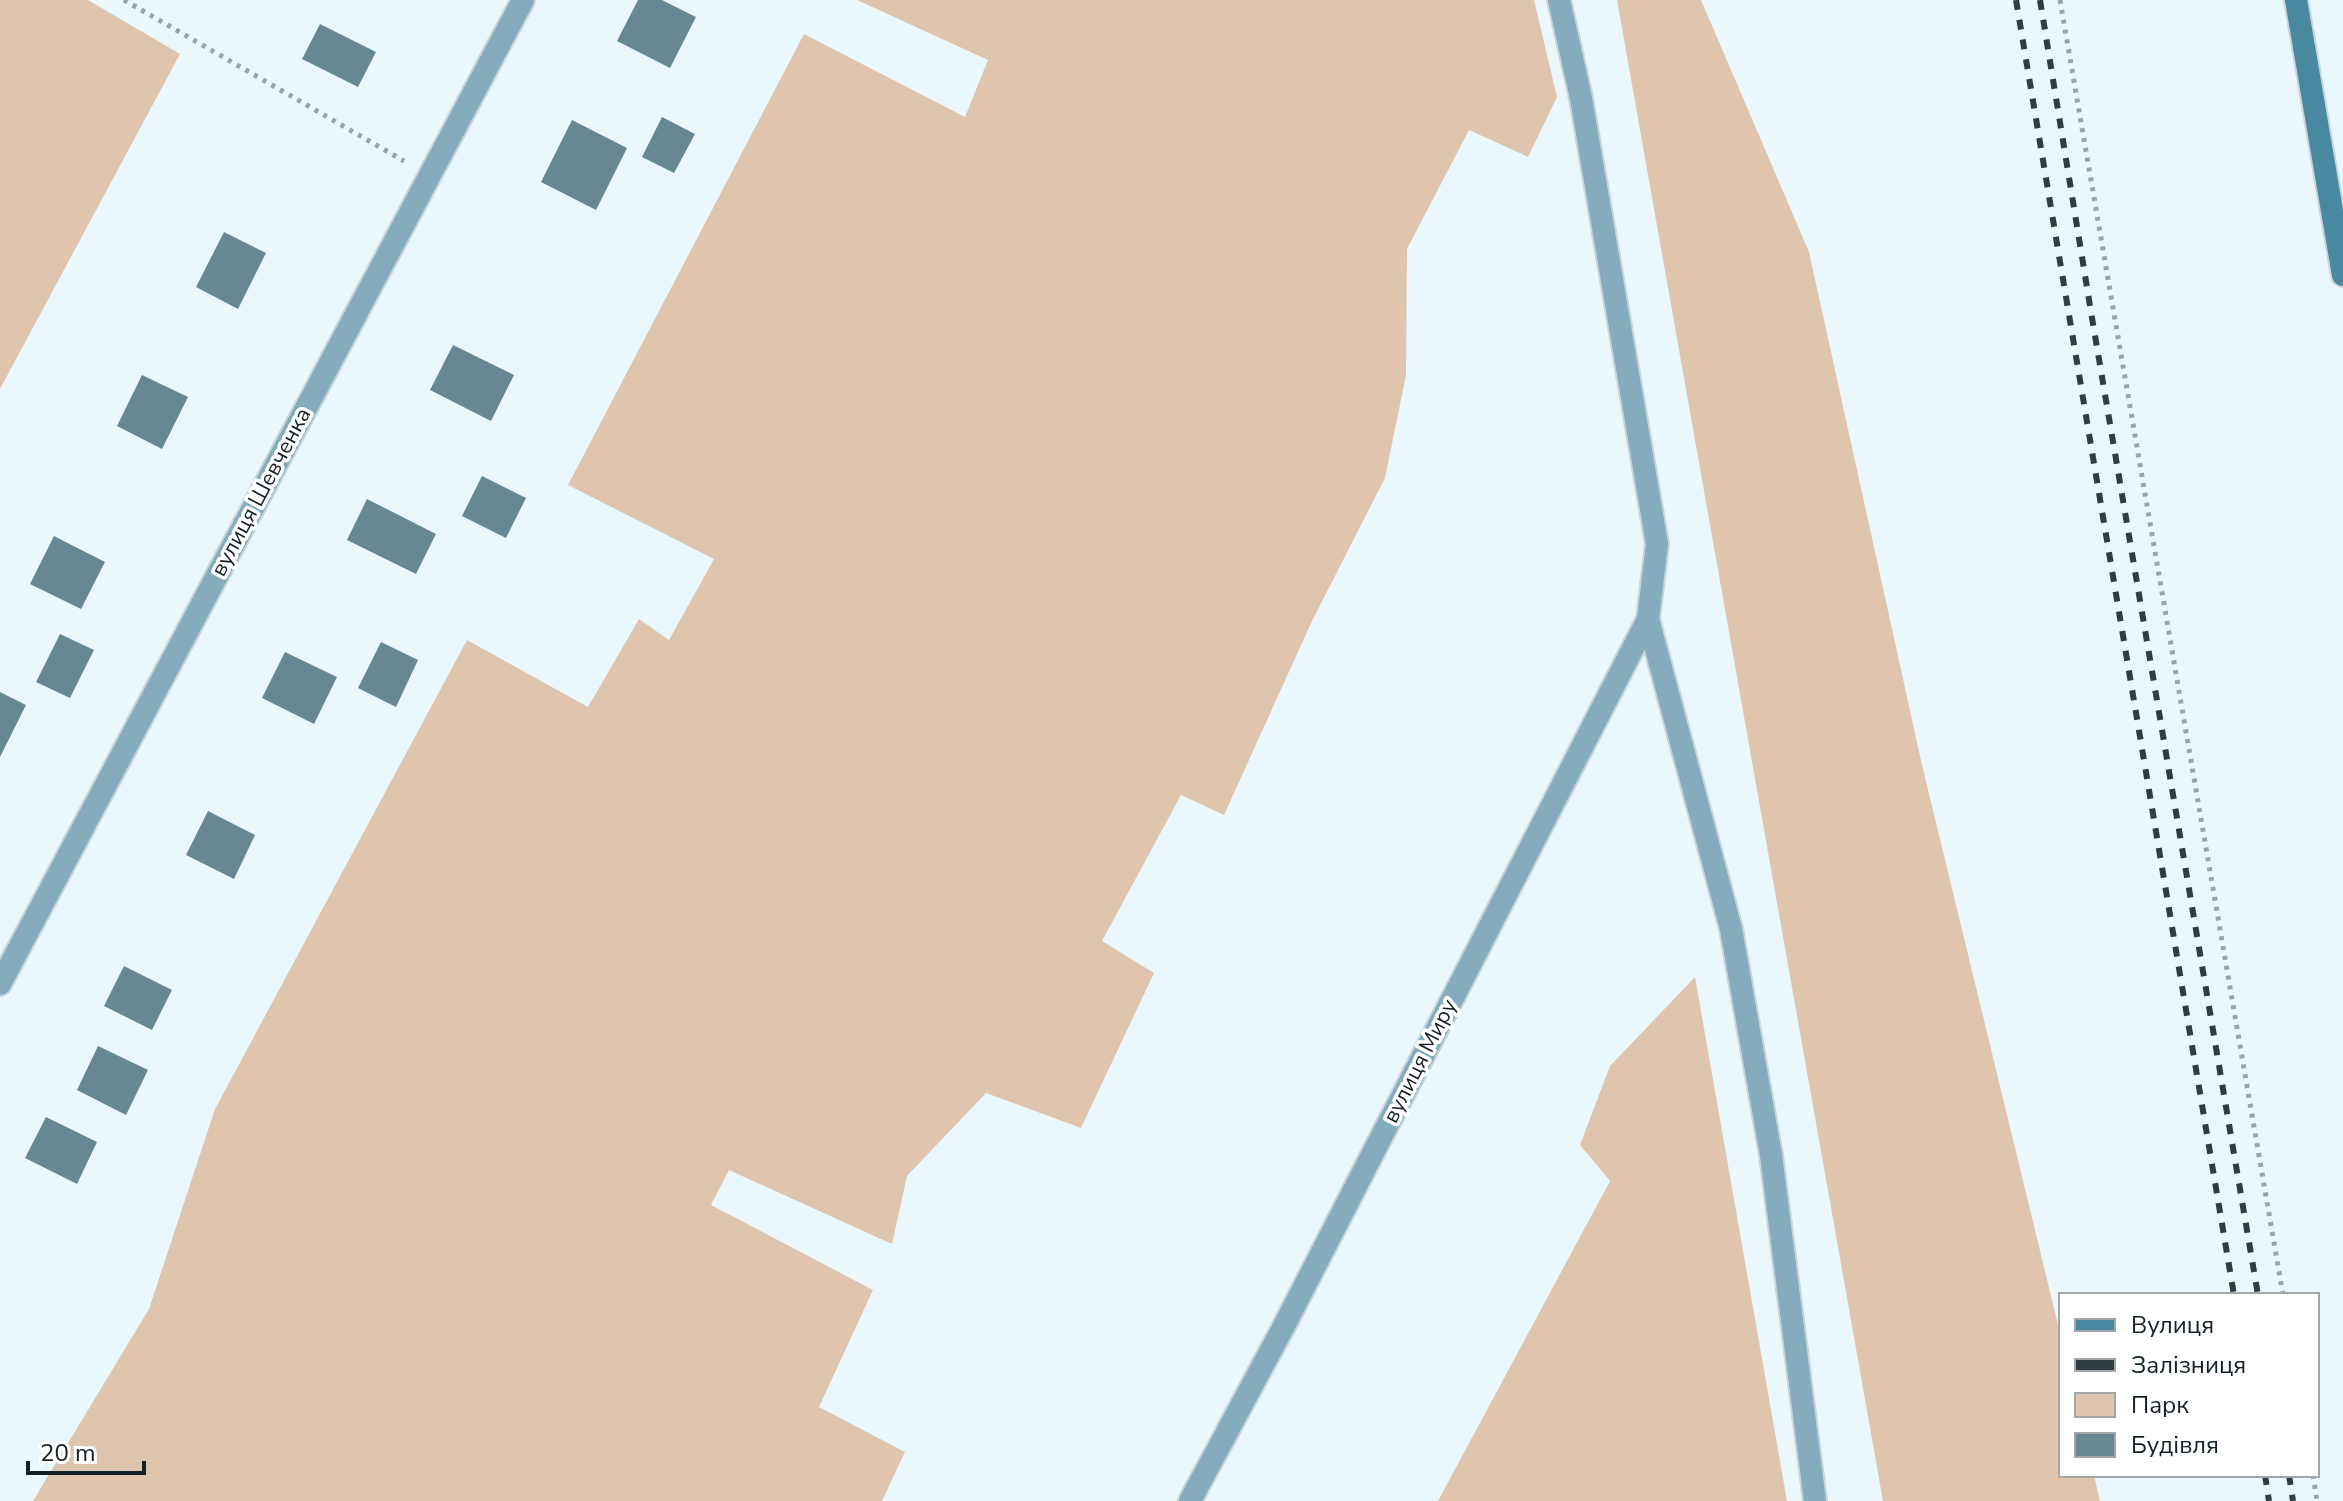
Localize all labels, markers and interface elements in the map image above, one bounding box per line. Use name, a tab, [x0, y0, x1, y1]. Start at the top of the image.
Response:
street label: вулиця Шевченка	[204, 403, 318, 581]
street label: вулиця Миру	[1376, 994, 1464, 1128]
legend	[2059, 1293, 2319, 1477]
text: Вулиця	[2131, 1309, 2214, 1341]
text: Залізниця	[2131, 1349, 2246, 1381]
text: Парк	[2131, 1389, 2189, 1421]
scale bar	[28, 1425, 144, 1475]
text: Будівля	[2131, 1429, 2219, 1461]
text: 20 m	[40, 1437, 96, 1469]

